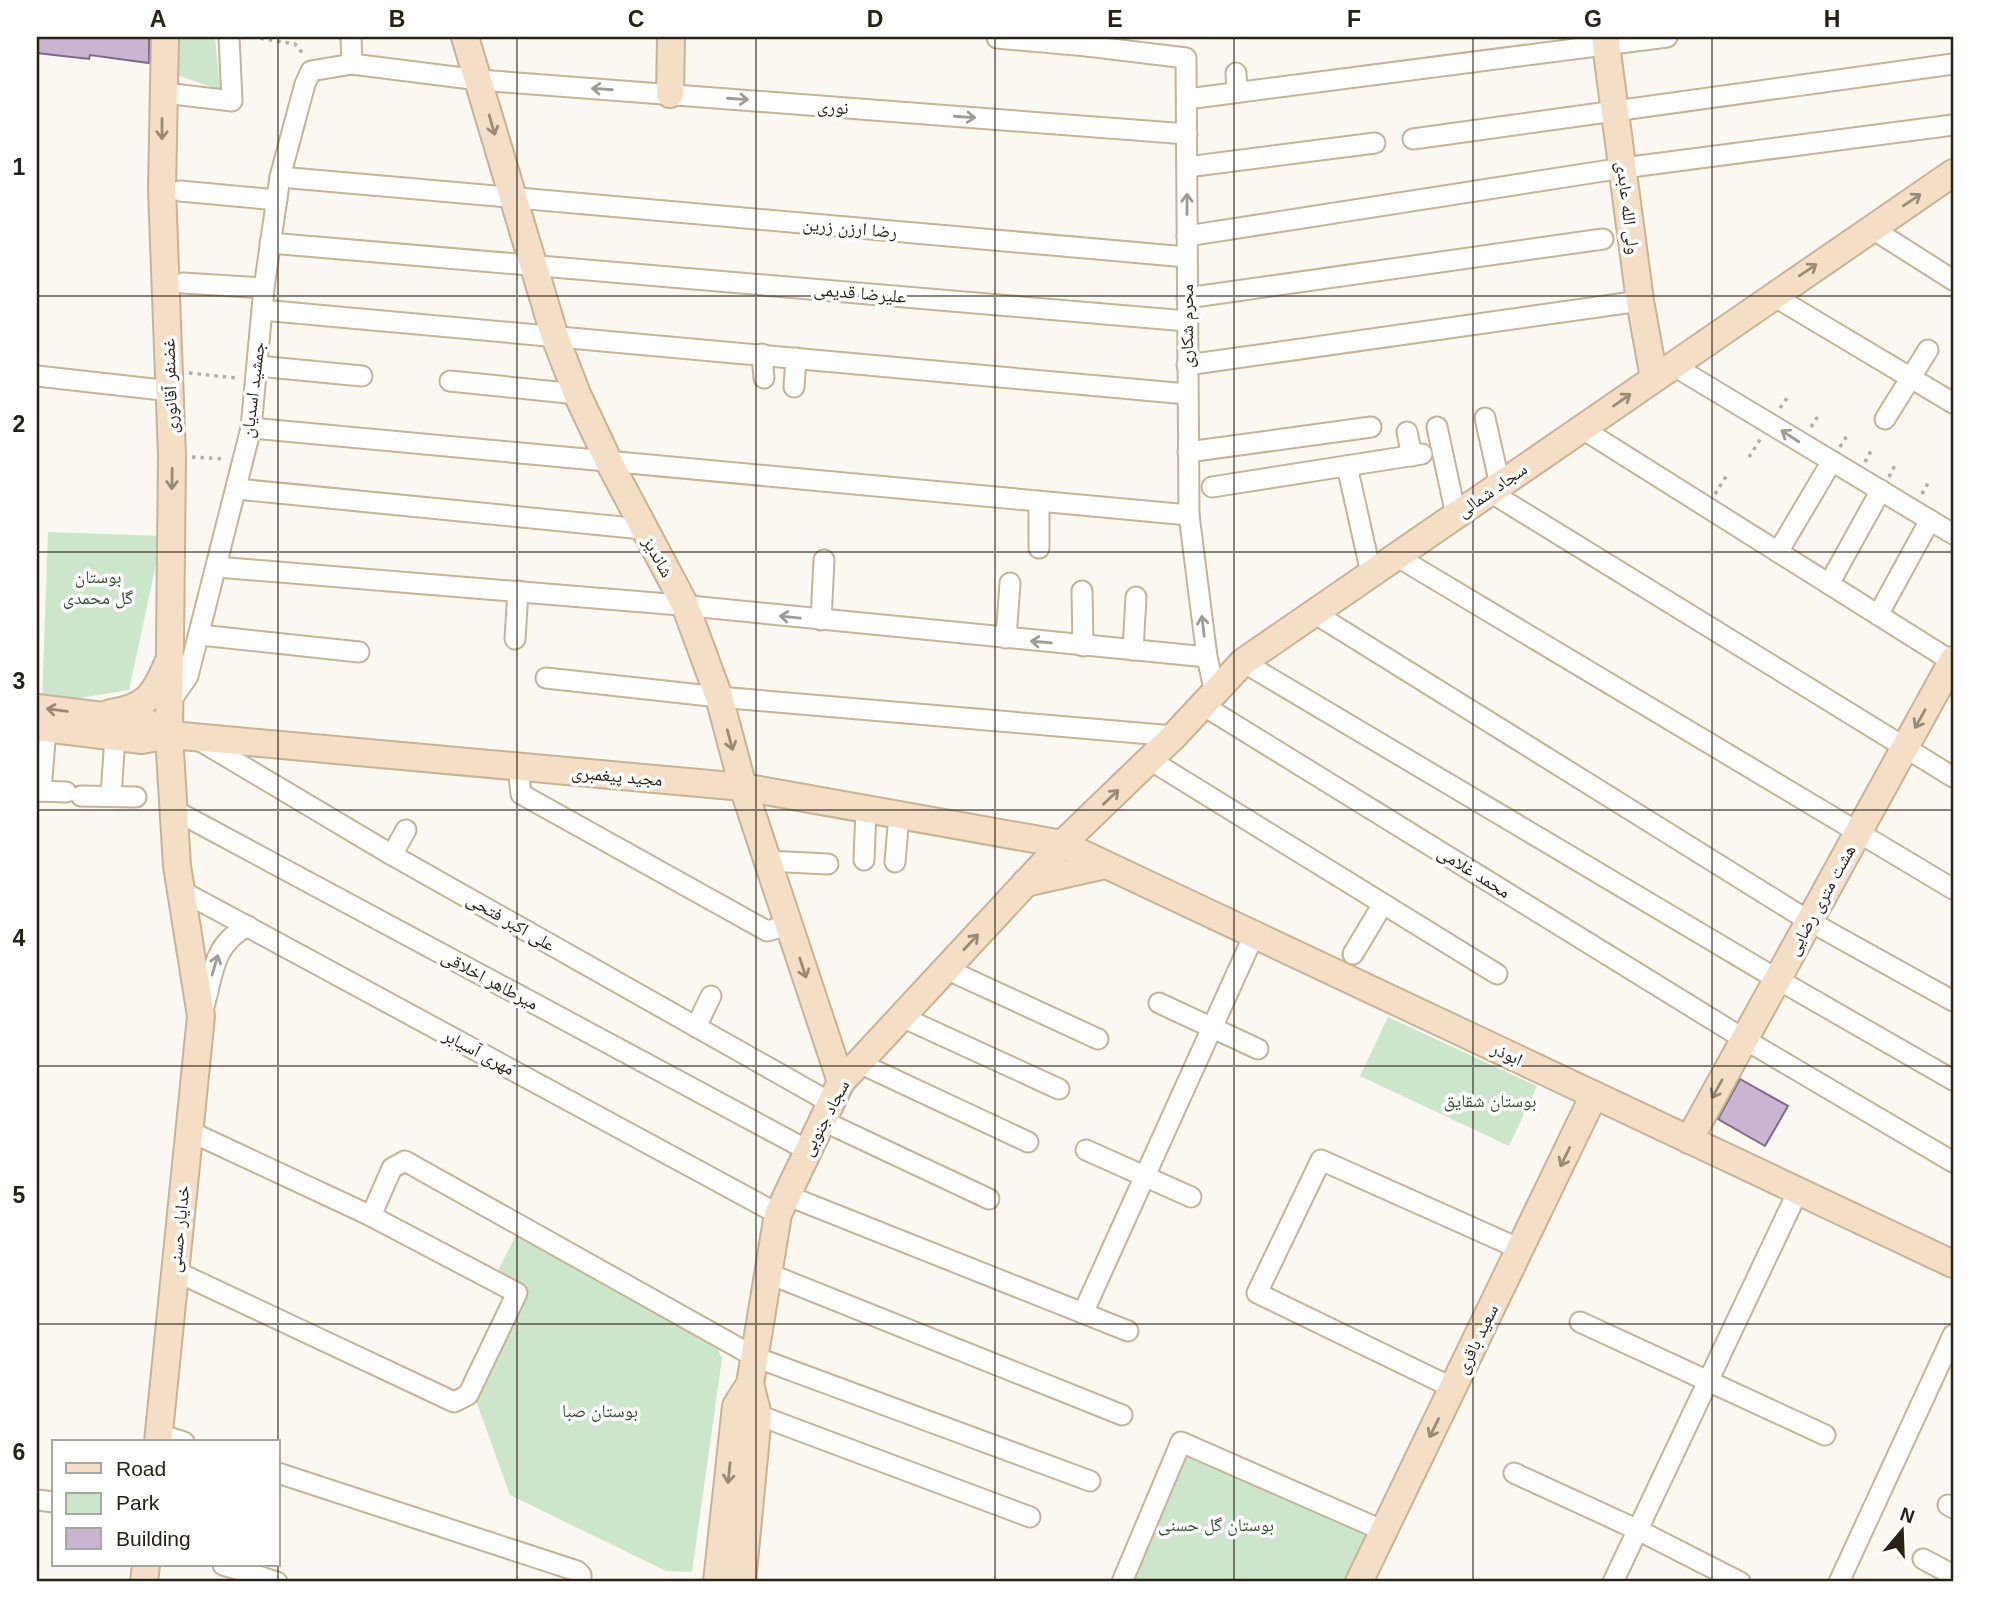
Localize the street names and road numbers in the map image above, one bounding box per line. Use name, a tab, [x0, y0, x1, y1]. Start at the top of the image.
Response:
street label: نوری	[817, 96, 849, 119]
street label: ولی الله عابدی	[1611, 160, 1644, 256]
street label: رضا ارزن زرین	[802, 214, 898, 243]
street label: علیرضا قدیمی	[813, 279, 907, 308]
street label: محرم شکاری	[1177, 284, 1199, 368]
street label: غضنفر آقانوری	[158, 338, 183, 434]
street label: جمشید اسدیان	[237, 341, 270, 439]
street label: سجاد شمالی	[1453, 459, 1531, 522]
street label: شاندیز	[638, 532, 677, 581]
street label: مجید پیغمبری	[570, 762, 663, 791]
street label: هشت متری رضایی	[1782, 841, 1860, 959]
street label: محمد غلامی	[1433, 842, 1514, 903]
street label: علی اکبر فتحی	[463, 889, 559, 956]
street label: میرطاهر اخلاقی	[438, 946, 542, 1015]
street label: مهری آسیابر	[439, 1024, 518, 1080]
street label: ابوذر	[1487, 1038, 1526, 1070]
street label: سجاد جنوبی	[797, 1077, 854, 1160]
street label: خدایار حسنی	[164, 1184, 195, 1274]
street label: سعید باقری	[1452, 1301, 1503, 1377]

